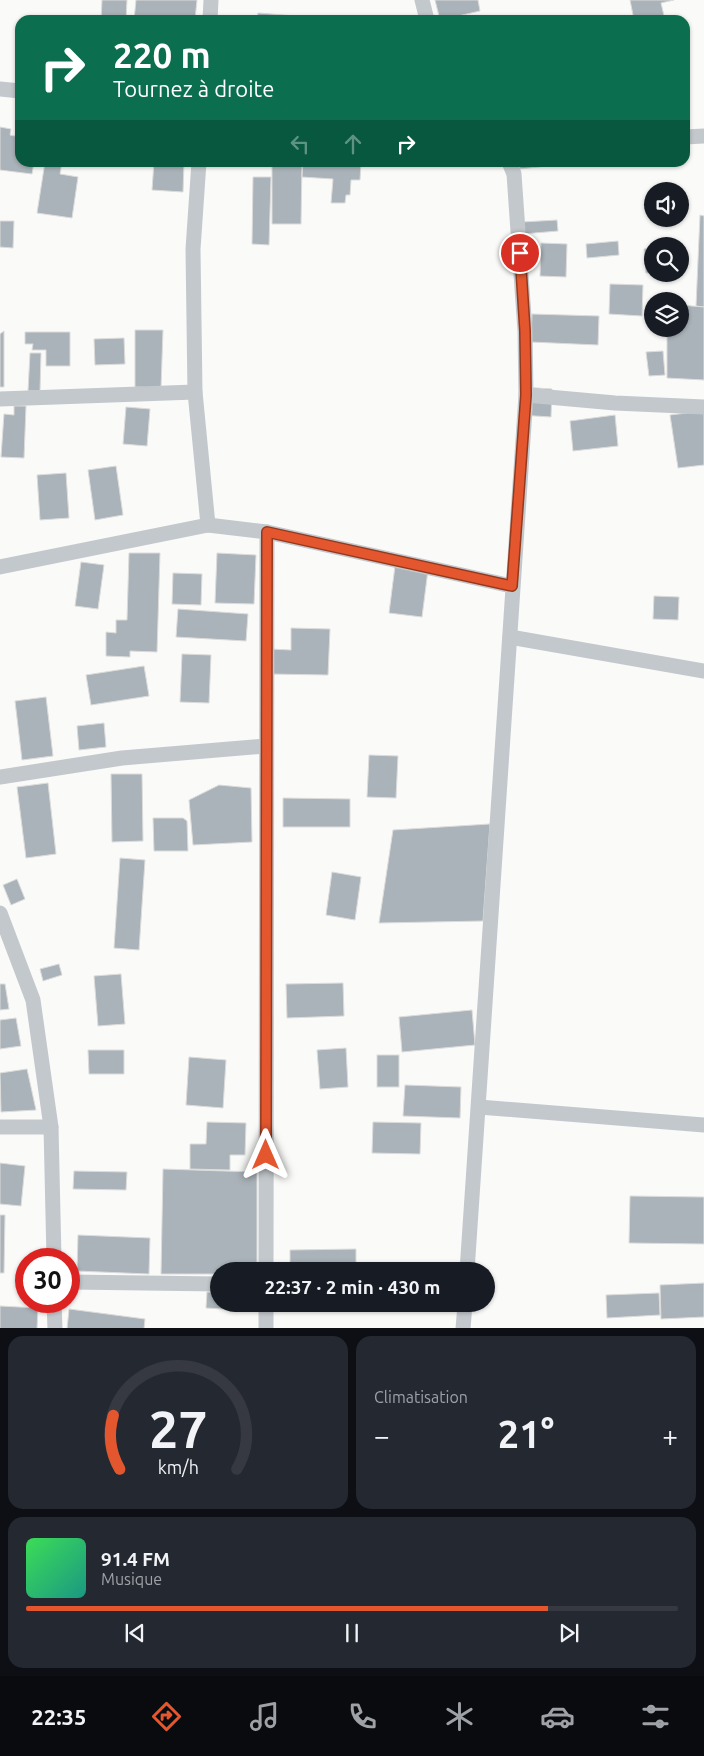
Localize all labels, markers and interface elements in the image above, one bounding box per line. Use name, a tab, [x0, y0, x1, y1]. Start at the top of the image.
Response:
icon: right	[30, 35, 95, 100]
text: 220 m	[113, 35, 211, 75]
text: Tournez à droite	[113, 76, 274, 101]
icon: left	[286, 130, 314, 158]
icon: ahead	[339, 130, 367, 158]
icon: right	[392, 130, 420, 158]
map controls	[644, 182, 689, 337]
button: sound	[644, 182, 689, 227]
pin	[499, 232, 541, 274]
button: search	[644, 237, 689, 282]
icon: arrive	[506, 239, 534, 267]
button: layers	[644, 292, 689, 337]
position arrow	[239, 1128, 291, 1180]
speed limit sign: 30	[15, 1248, 80, 1313]
text: 22:37 · 2 min · 430 m	[265, 1276, 440, 1298]
text: Climatisation	[374, 1388, 468, 1406]
text: 27	[149, 1400, 207, 1458]
text: 21°	[498, 1413, 554, 1455]
text: −	[374, 1420, 390, 1451]
text: +	[662, 1420, 678, 1451]
text: km/h	[157, 1457, 199, 1477]
text: 91.4 FM	[101, 1548, 170, 1570]
text: Musique	[101, 1570, 162, 1588]
icon: previous	[121, 1619, 149, 1647]
icon: pause	[338, 1619, 366, 1647]
icon: next	[555, 1619, 583, 1647]
icon: directions	[149, 1699, 184, 1734]
icon: music	[247, 1699, 282, 1734]
icon: phone	[345, 1699, 380, 1734]
icon: climate	[442, 1699, 477, 1734]
icon: car	[540, 1699, 575, 1734]
icon: filters	[638, 1699, 673, 1734]
text: 22:35	[31, 1704, 86, 1729]

